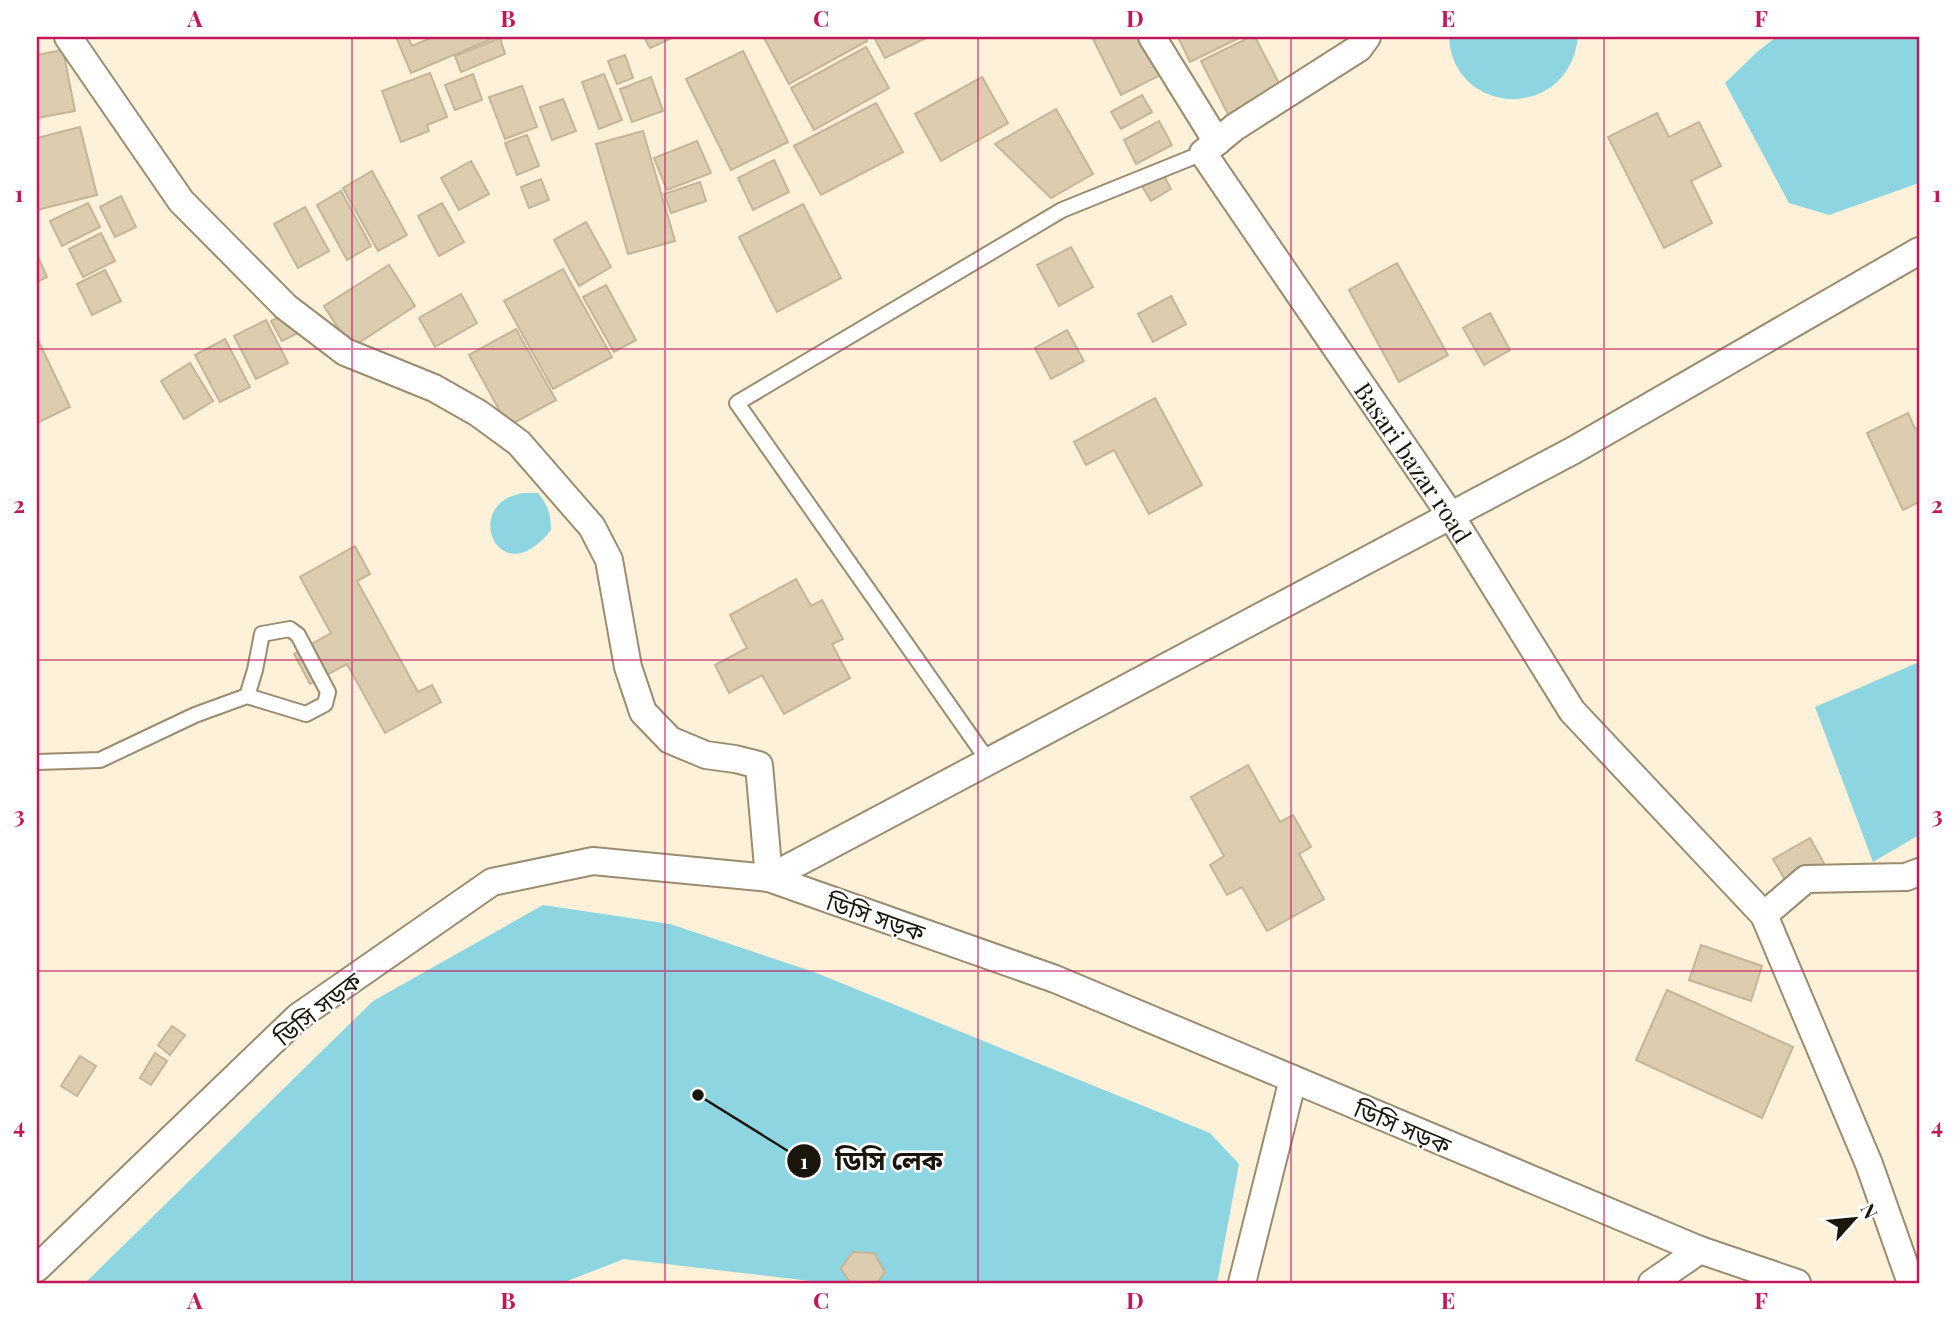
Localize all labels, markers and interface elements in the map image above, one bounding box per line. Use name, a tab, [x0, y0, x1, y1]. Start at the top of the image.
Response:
text: A	[186, 2, 203, 33]
text: B	[500, 2, 516, 33]
text: C	[813, 2, 829, 33]
text: D	[1126, 2, 1144, 33]
text: E	[1441, 2, 1455, 33]
text: F	[1754, 2, 1768, 33]
text: 1	[15, 177, 24, 208]
text: 1	[1933, 177, 1942, 208]
street label: Basari bazar road	[1348, 375, 1480, 549]
text: 2	[13, 488, 25, 519]
text: 2	[1931, 488, 1943, 519]
text: 3	[13, 798, 25, 829]
text: 3	[1931, 798, 1943, 829]
street label: ডিসি সড়ক	[822, 884, 930, 948]
street label: ডিসি সড়ক	[266, 964, 368, 1053]
street label: ডিসি সড়ক	[1349, 1091, 1457, 1161]
text: 4	[13, 1109, 25, 1140]
text: 4	[1931, 1109, 1943, 1140]
callout: ডিসি লেক	[786, 1138, 957, 1185]
text: ডিসি লেক	[834, 1142, 944, 1177]
text: 1	[800, 1146, 808, 1174]
north arrow	[1820, 1184, 1890, 1254]
text: N	[1855, 1199, 1885, 1223]
text: A	[186, 1284, 203, 1315]
text: B	[500, 1284, 516, 1315]
text: C	[813, 1284, 829, 1315]
text: D	[1126, 1284, 1144, 1315]
text: E	[1441, 1284, 1455, 1315]
text: F	[1754, 1284, 1768, 1315]

